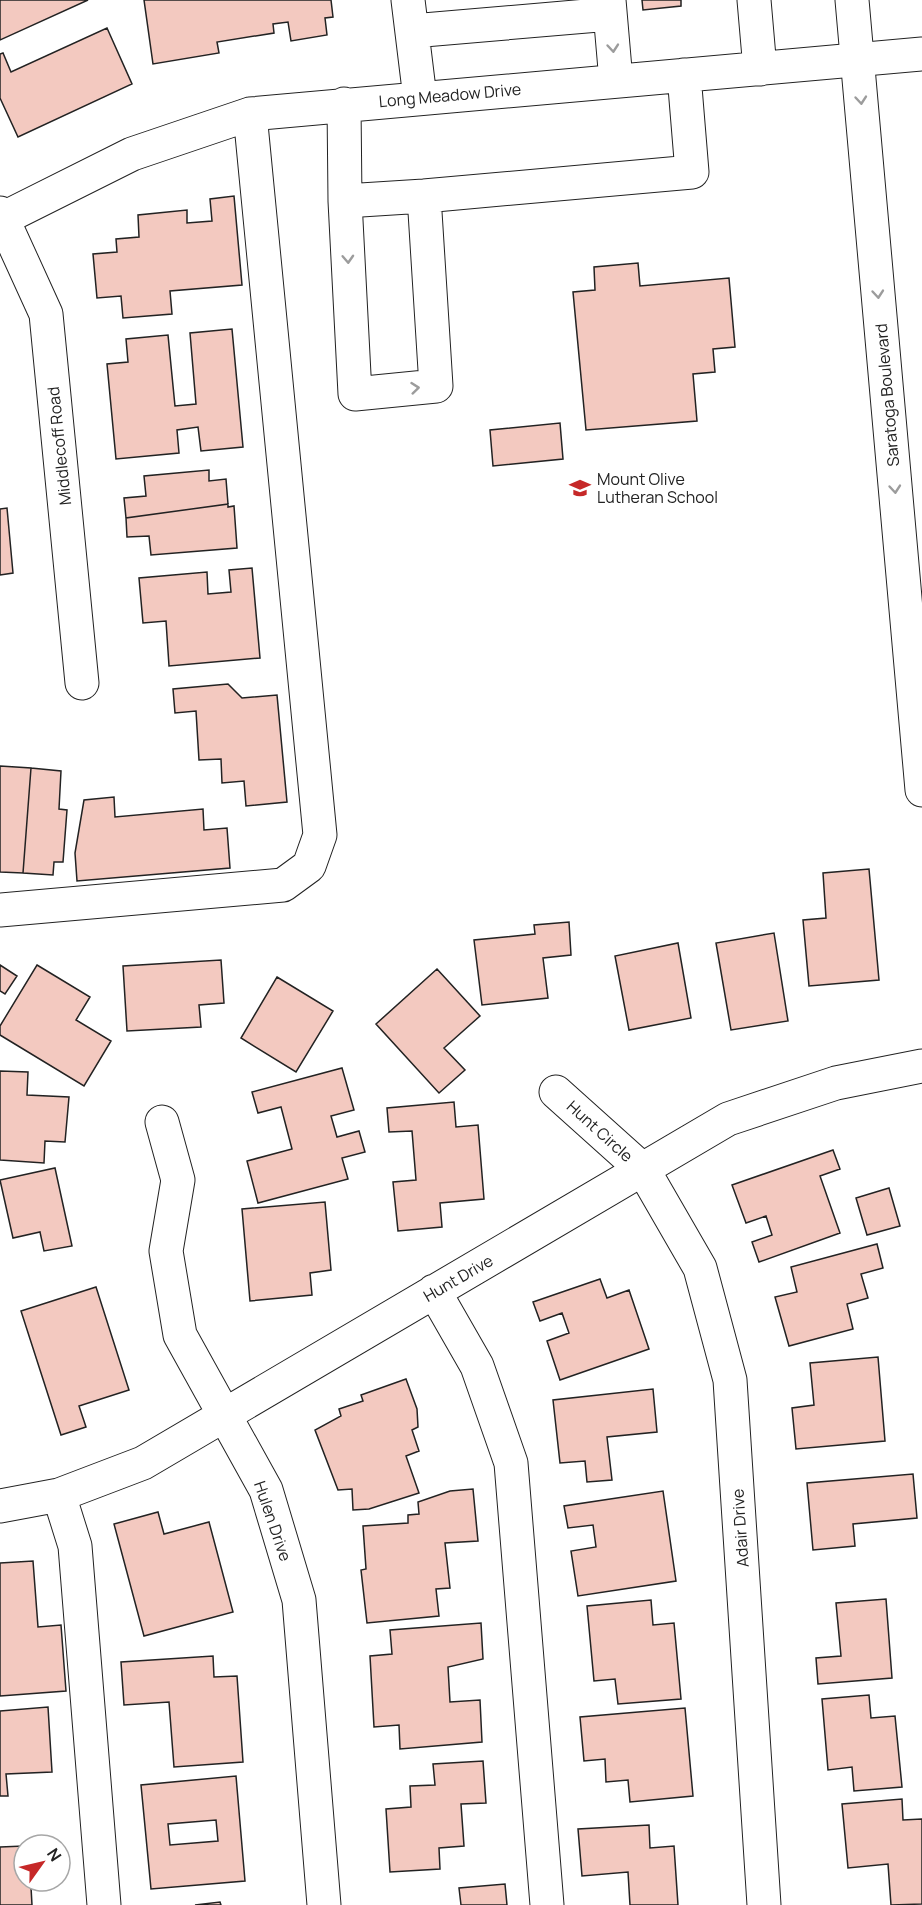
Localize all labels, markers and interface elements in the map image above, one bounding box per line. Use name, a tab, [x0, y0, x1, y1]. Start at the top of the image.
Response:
one-way arrow	[606, 43, 619, 52]
street label: Long Meadow Drive	[378, 78, 522, 112]
one-way arrow	[854, 96, 867, 105]
one-way arrow	[341, 255, 354, 264]
one-way arrow	[871, 290, 884, 299]
street label: Saratoga Boulevard	[870, 323, 904, 467]
one-way arrow	[410, 382, 419, 395]
street label: Middlecoff Road	[42, 386, 76, 506]
place label: Mount Olive Lutheran School	[597, 468, 718, 508]
school or university icon: Mount Olive Lutheran School	[568, 476, 592, 500]
one-way arrow	[888, 484, 901, 493]
street label: Hunt Circle	[562, 1095, 638, 1167]
street label: Hunt Drive	[419, 1249, 497, 1307]
street label: Hulen Drive	[249, 1478, 297, 1564]
street label: Adair Drive	[726, 1488, 754, 1568]
north arrow	[12, 1833, 72, 1893]
text: N	[42, 1844, 67, 1866]

